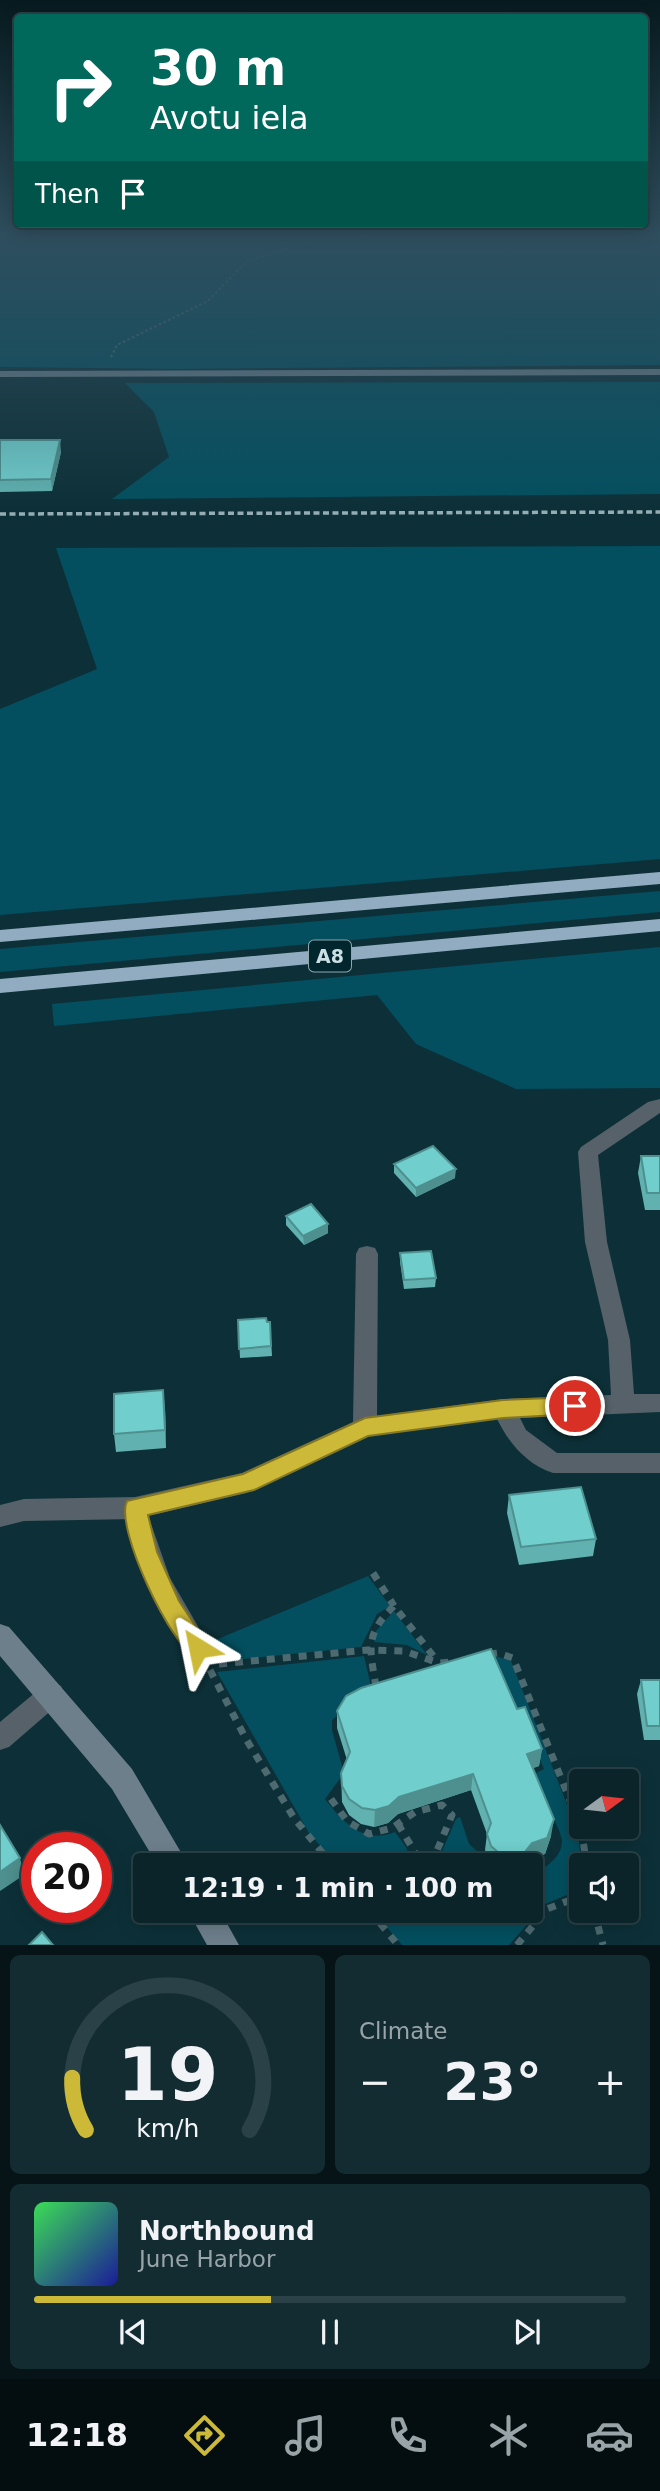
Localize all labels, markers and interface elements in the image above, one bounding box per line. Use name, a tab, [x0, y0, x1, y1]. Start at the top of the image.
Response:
text: 30 m	[150, 40, 286, 97]
icon: right	[35, 42, 126, 133]
text: Avotu iela	[150, 99, 309, 137]
icon: arrive	[114, 175, 152, 213]
text: Then	[35, 179, 100, 209]
road number: A8	[309, 940, 351, 972]
pin	[545, 1376, 605, 1436]
icon: arrive	[556, 1387, 594, 1425]
position arrow	[161, 1611, 235, 1685]
north arrow	[569, 1769, 639, 1839]
map controls	[569, 1769, 639, 1923]
speed limit sign: 20	[21, 1832, 112, 1923]
button: sound	[569, 1853, 639, 1923]
text: 12:19 · 1 min · 100 m	[183, 1873, 493, 1903]
text: Climate	[359, 2018, 448, 2044]
text: 19	[117, 2033, 218, 2118]
text: 23°	[443, 2052, 542, 2112]
text: −	[359, 2060, 391, 2104]
text: +	[594, 2060, 626, 2104]
text: km/h	[136, 2114, 199, 2143]
text: Northbound	[139, 2216, 315, 2246]
text: June Harbor	[139, 2246, 275, 2272]
icon: previous	[114, 2313, 152, 2351]
icon: pause	[311, 2313, 349, 2351]
icon: next	[508, 2313, 546, 2351]
icon: directions	[180, 2411, 229, 2460]
icon: music	[281, 2411, 330, 2460]
icon: phone	[383, 2411, 432, 2460]
icon: climate	[484, 2411, 533, 2460]
icon: car	[585, 2411, 634, 2460]
text: 12:18	[26, 2416, 128, 2454]

